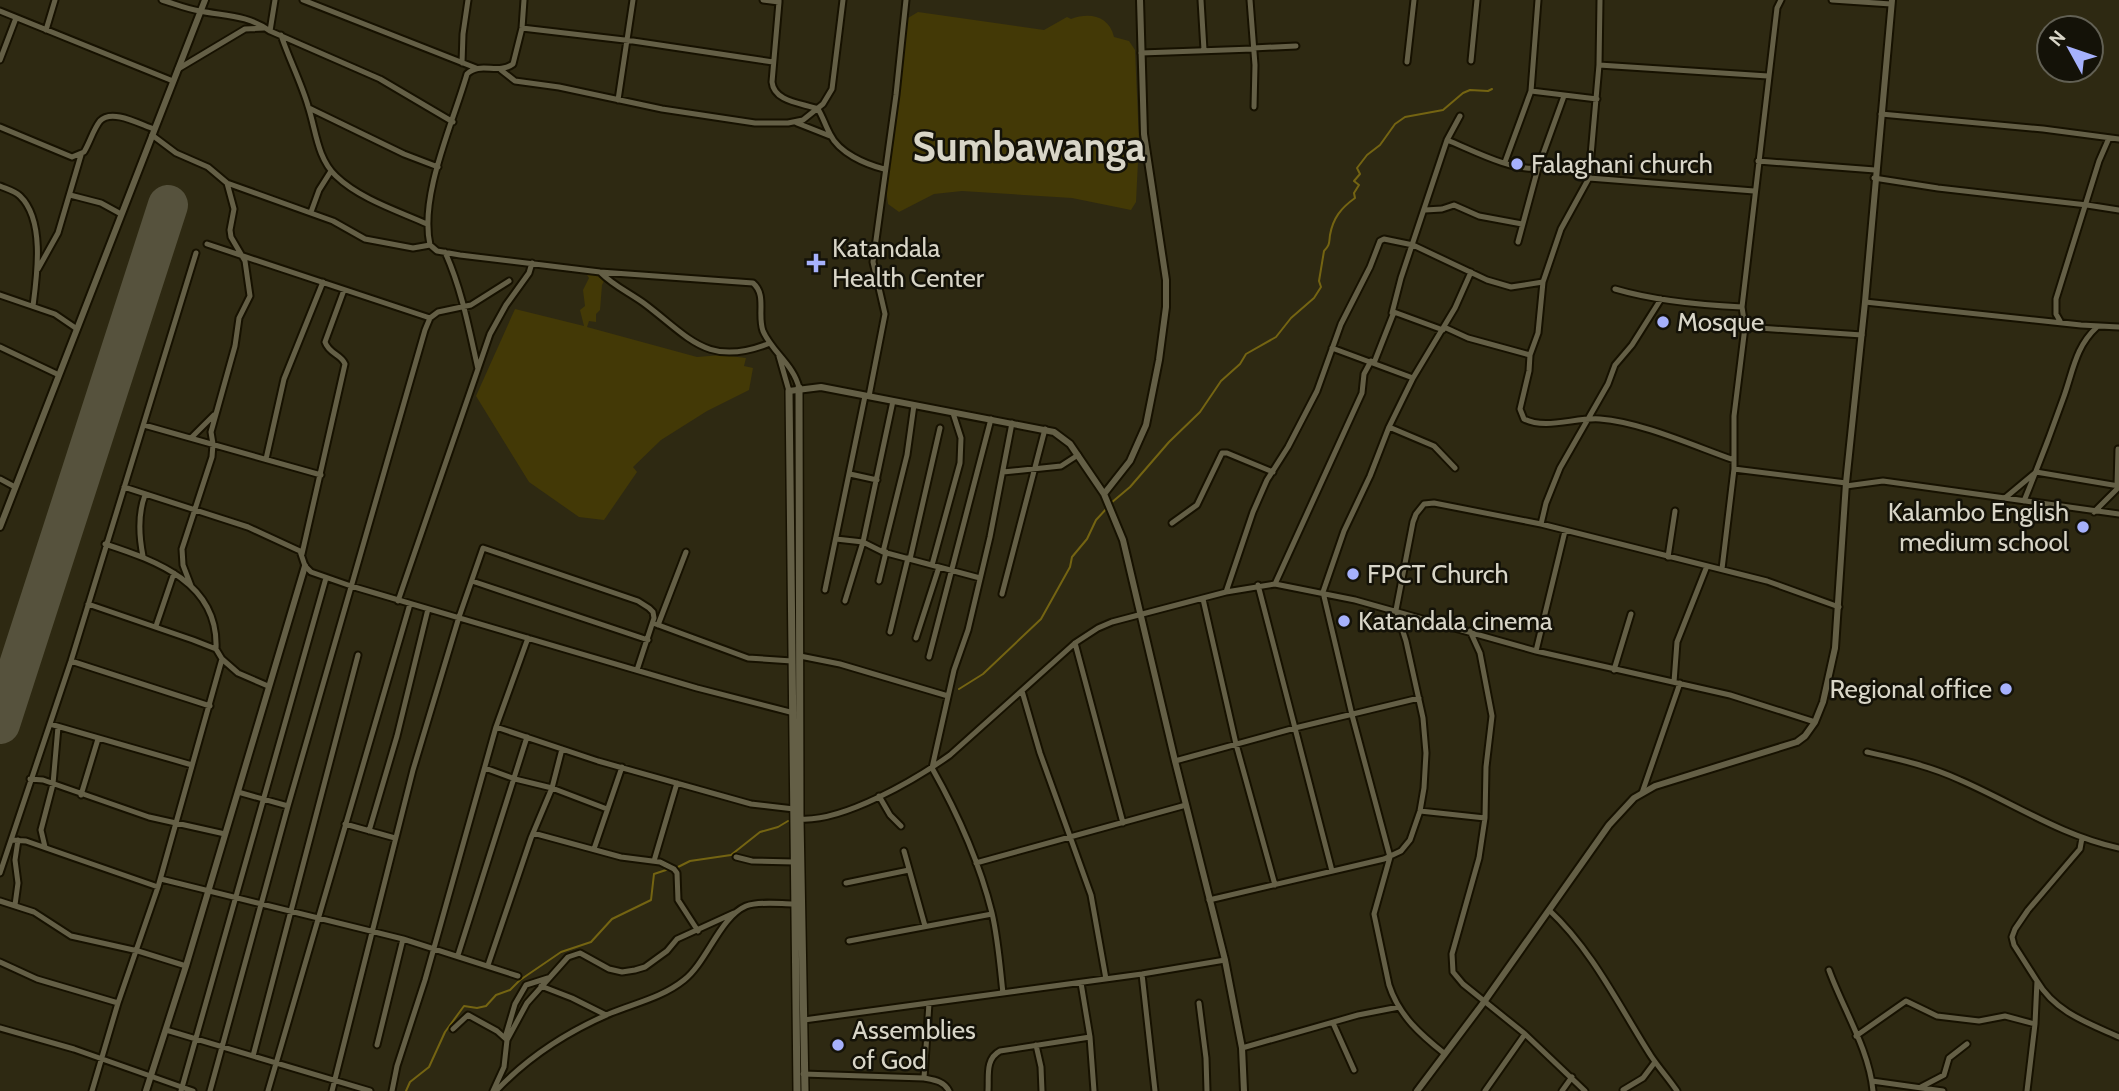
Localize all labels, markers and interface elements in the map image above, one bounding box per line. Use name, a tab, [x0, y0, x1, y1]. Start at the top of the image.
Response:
north arrow	[2035, 14, 2105, 84]
text: N	[2044, 26, 2070, 51]
district label: Sumbawanga	[913, 122, 1145, 171]
place label: Falaghani church	[1531, 148, 1713, 180]
marker: Falaghani church	[1509, 156, 1525, 172]
place label: Katandala Health Center	[832, 232, 985, 294]
marker: Katandala Health Center	[806, 253, 826, 273]
place label: Mosque	[1677, 306, 1764, 338]
marker: Mosque	[1655, 314, 1671, 330]
place label: Kalambo English medium school	[1888, 496, 2069, 558]
marker: Kalambo English medium school	[2075, 519, 2091, 535]
place label: FPCT Church	[1367, 558, 1509, 590]
marker: FPCT Church	[1345, 566, 1361, 582]
place label: Katandala cinema	[1358, 605, 1553, 637]
marker: Katandala cinema	[1336, 613, 1352, 629]
place label: Regional office	[1829, 673, 1992, 705]
marker: Regional office	[1998, 681, 2014, 697]
place label: Assemblies of God	[852, 1014, 976, 1076]
marker: Assemblies of God	[830, 1037, 846, 1053]

